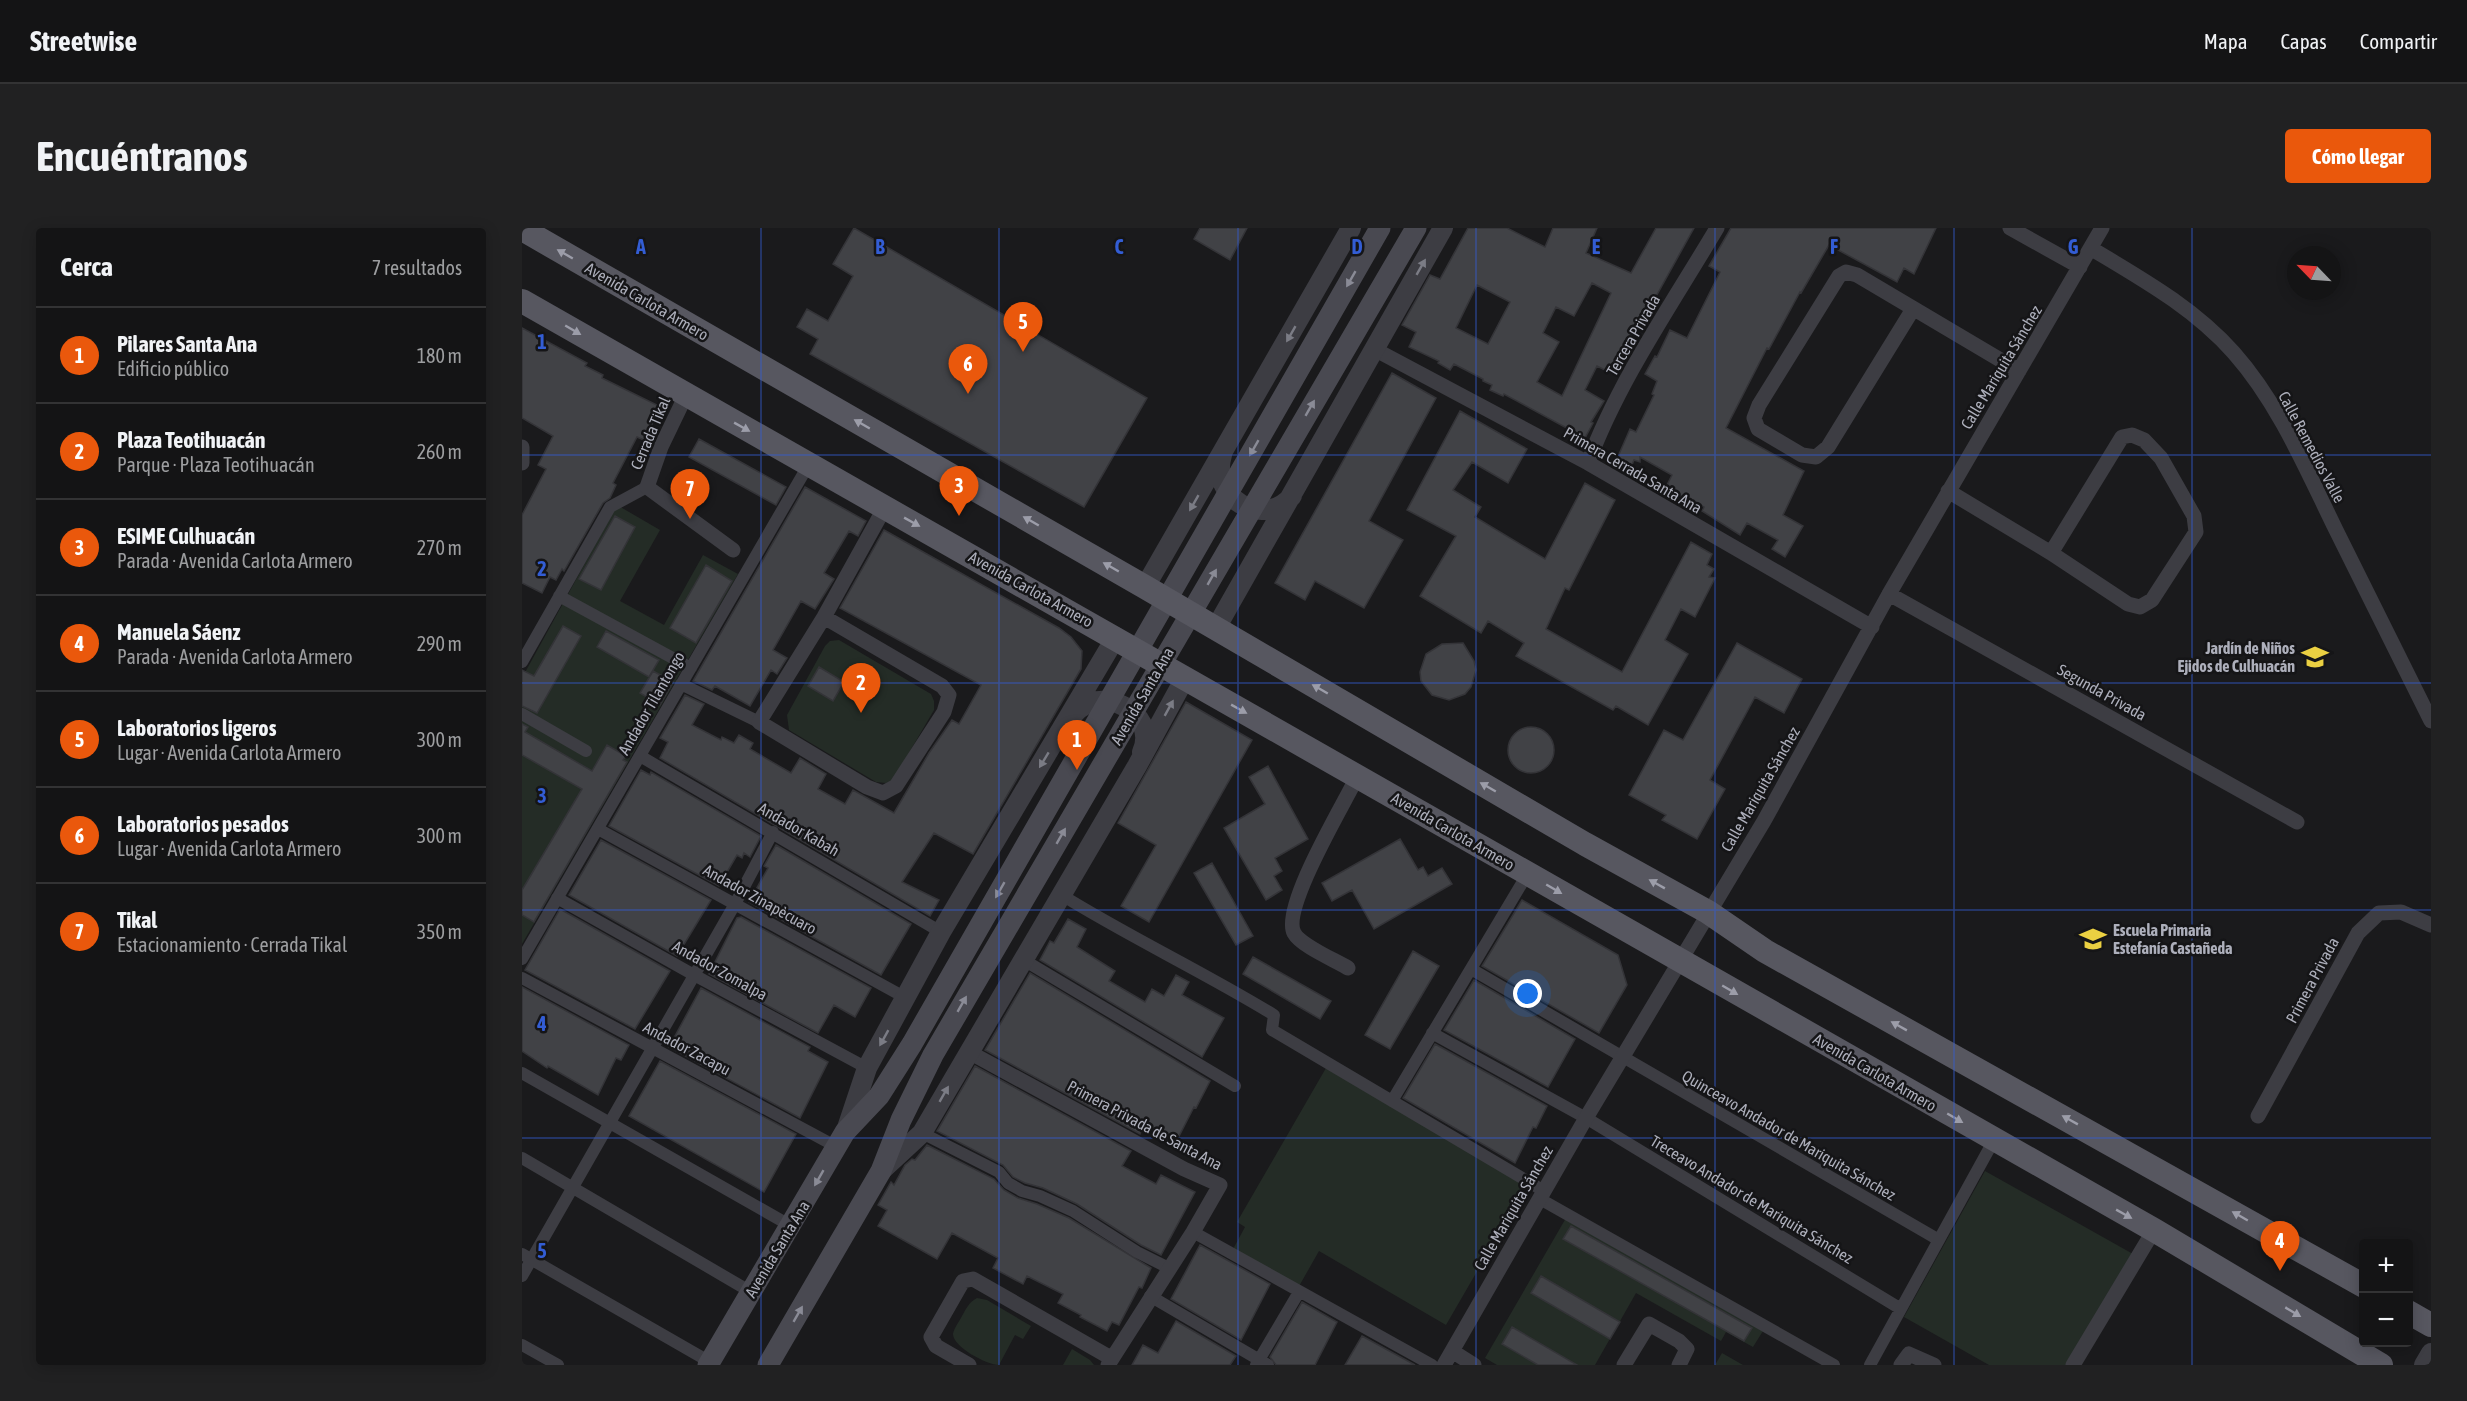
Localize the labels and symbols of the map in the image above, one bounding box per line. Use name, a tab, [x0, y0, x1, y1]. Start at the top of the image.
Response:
text: A	[635, 235, 646, 258]
text: B	[875, 235, 885, 258]
text: C	[1115, 235, 1124, 258]
text: D	[1351, 235, 1363, 258]
text: E	[1592, 235, 1601, 258]
text: F	[1830, 235, 1838, 258]
text: G	[2068, 235, 2079, 258]
north arrow	[2287, 246, 2341, 300]
one-way arrow	[556, 249, 573, 259]
street label: Avenida Carlota Armero	[582, 258, 712, 344]
one-way arrow	[1416, 258, 1426, 275]
one-way arrow	[1346, 271, 1356, 288]
street label: Tercera Privada	[1603, 291, 1663, 379]
pin: 5	[1004, 302, 1042, 352]
street label: Calle Mariquita Sánchez	[1957, 302, 2046, 433]
one-way arrow	[565, 325, 582, 335]
one-way arrow	[1285, 326, 1296, 342]
text: 1	[537, 330, 547, 353]
pin: 6	[948, 344, 988, 394]
street label: Calle Remedios Valle	[2275, 388, 2349, 506]
street label: Cerrada Tikal	[627, 393, 674, 472]
one-way arrow	[1305, 400, 1316, 416]
one-way arrow	[853, 419, 870, 429]
one-way arrow	[734, 421, 750, 432]
street label: Primera Cerrada Santa Ana	[1561, 423, 1705, 517]
one-way arrow	[1249, 440, 1259, 457]
pin: 3	[940, 466, 978, 516]
pin: 7	[670, 470, 710, 519]
one-way arrow	[1188, 495, 1199, 511]
one-way arrow	[1023, 516, 1039, 527]
one-way arrow	[904, 517, 921, 527]
street label: Avenida Carlota Armero	[966, 547, 1096, 631]
text: 2	[537, 557, 547, 580]
one-way arrow	[1103, 562, 1119, 573]
one-way arrow	[1207, 568, 1217, 585]
place label: Jardín de Niños Ejidos de Culhuacán	[2178, 639, 2295, 675]
school or university icon: Jardín de Niños Ejidos de Culhuacán	[2300, 642, 2330, 672]
street label: Avenida Santa Ana	[1107, 644, 1177, 748]
street label: Andador Tilantongo	[614, 648, 689, 758]
street label: Segunda Privada	[2054, 660, 2150, 725]
pin: 2	[842, 664, 880, 713]
one-way arrow	[1312, 683, 1328, 694]
one-way arrow	[1163, 699, 1173, 716]
one-way arrow	[1231, 704, 1248, 714]
pin: 1	[1058, 720, 1096, 770]
street label: Calle Mariquita Sánchez	[1717, 723, 1804, 855]
one-way arrow	[1039, 752, 1050, 768]
one-way arrow	[1479, 782, 1496, 792]
text: 3	[537, 784, 547, 807]
street label: Avenida Carlota Armero	[1388, 788, 1518, 874]
street label: Andador Kabah	[755, 799, 843, 859]
one-way arrow	[1055, 828, 1066, 844]
street label: Andador Zinapècuaro	[700, 860, 820, 938]
one-way arrow	[1649, 879, 1666, 889]
one-way arrow	[995, 882, 1005, 899]
one-way arrow	[1546, 883, 1562, 894]
place label: Escuela Primaria Estefanía Castañeda	[2113, 921, 2232, 957]
school or university icon: Escuela Primaria Estefanía Castañeda	[2078, 924, 2108, 954]
street label: Primera Privada	[2282, 934, 2342, 1026]
street label: Andador Zomalpa	[669, 937, 771, 1004]
your location	[1513, 979, 1542, 1008]
one-way arrow	[1722, 985, 1738, 996]
one-way arrow	[957, 995, 967, 1012]
text: 4	[536, 1012, 547, 1035]
street label: Andador Zacapu	[640, 1018, 734, 1079]
one-way arrow	[1890, 1021, 1907, 1031]
street label: Avenida Carlota Armero	[1810, 1029, 1940, 1115]
one-way arrow	[879, 1030, 889, 1047]
street label: Quinceavo Andador de Mariquita Sánchez	[1679, 1066, 1899, 1205]
street label: Primera Privada de Santa Ana	[1065, 1077, 1225, 1173]
one-way arrow	[939, 1086, 950, 1102]
one-way arrow	[1946, 1113, 1963, 1123]
one-way arrow	[2061, 1115, 2078, 1125]
street label: Treceavo Andador de Mariquita Sánchez	[1647, 1131, 1857, 1268]
street label: Calle Mariquita Sánchez	[1470, 1142, 1557, 1274]
one-way arrow	[814, 1170, 824, 1187]
street label: Avenida Santa Ana	[741, 1197, 813, 1301]
one-way arrow	[2116, 1209, 2132, 1220]
one-way arrow	[2231, 1211, 2248, 1221]
pin: 4	[2260, 1222, 2300, 1271]
text: 5	[537, 1239, 547, 1262]
one-way arrow	[792, 1306, 802, 1323]
one-way arrow	[2285, 1307, 2301, 1318]

